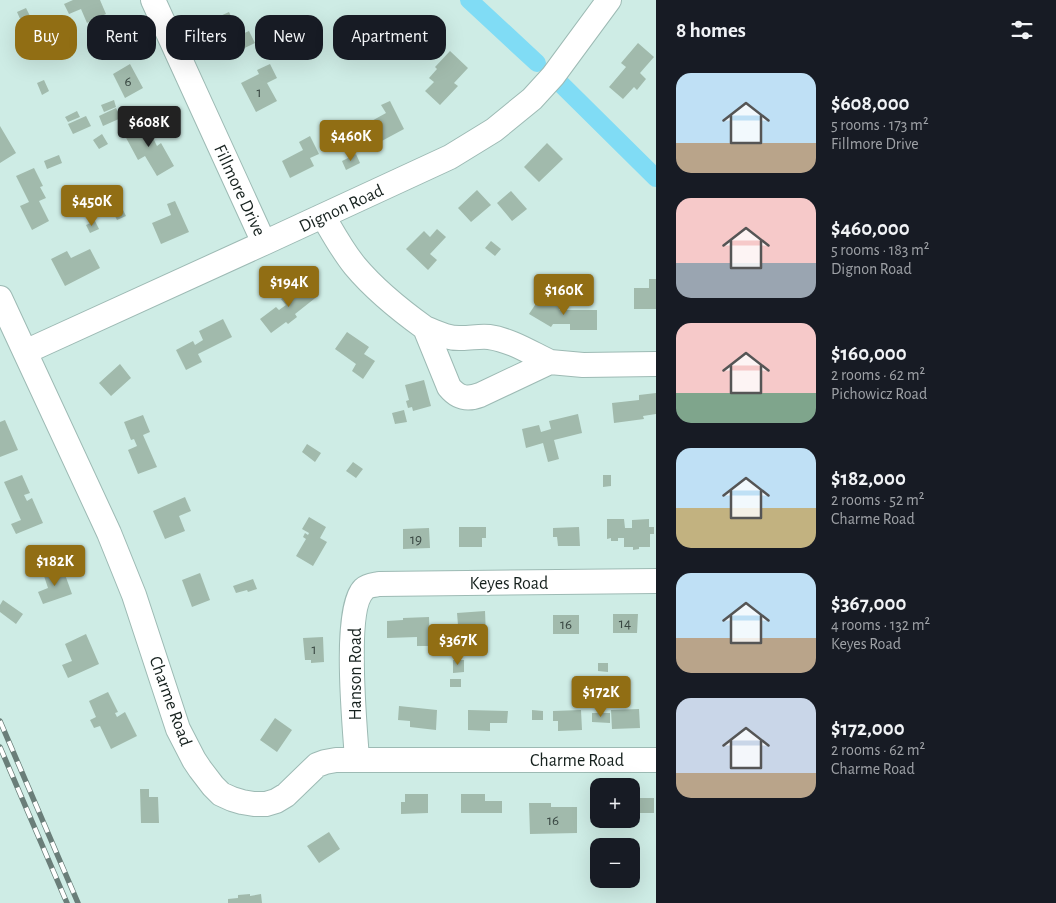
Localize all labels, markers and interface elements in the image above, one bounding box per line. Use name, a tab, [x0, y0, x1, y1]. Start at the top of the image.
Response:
chip: Buy	[15, 15, 77, 60]
chip: Rent	[87, 15, 156, 60]
chip: Filters	[166, 15, 245, 60]
chip: New	[255, 15, 323, 60]
chip: Apartment	[333, 15, 446, 60]
icon: filters	[1008, 16, 1036, 44]
text: 8 homes	[676, 20, 746, 41]
house number: 6	[124, 74, 132, 89]
house number: 1	[256, 85, 262, 100]
icon: home	[716, 93, 776, 153]
text: $608,000	[831, 93, 910, 114]
pin: $608K	[114, 106, 184, 148]
text: $608K	[129, 114, 169, 130]
text: 5 rooms · 173 m²	[831, 117, 929, 133]
pin: $460K	[316, 120, 386, 162]
text: $460K	[331, 128, 371, 144]
text: Fillmore Drive	[831, 136, 919, 152]
street label: Fillmore Drive	[210, 142, 268, 239]
street label: Dignon Road	[296, 182, 386, 236]
pin: $450K	[57, 184, 127, 227]
text: $450K	[72, 193, 112, 209]
icon: home	[716, 218, 776, 278]
text: $460,000	[831, 218, 910, 239]
text: 5 rooms · 183 m²	[831, 242, 929, 258]
text: Dignon Road	[831, 261, 912, 277]
pin: $194K	[254, 266, 324, 308]
text: $194K	[270, 274, 308, 290]
pin: $160K	[529, 274, 599, 316]
text: $160K	[545, 282, 583, 298]
icon: home	[716, 343, 776, 403]
text: $160,000	[831, 343, 907, 364]
text: 2 rooms · 62 m²	[831, 367, 925, 383]
text: Pichowicz Road	[831, 386, 927, 402]
icon: home	[716, 468, 776, 528]
text: $182,000	[831, 468, 906, 489]
text: 2 rooms · 52 m²	[831, 492, 924, 508]
text: Charme Road	[831, 511, 915, 527]
house number: 19	[410, 532, 422, 547]
pin: $182K	[20, 544, 90, 587]
text: $182K	[36, 553, 74, 569]
street label: Keyes Road	[470, 575, 548, 593]
icon: home	[716, 593, 776, 653]
text: $367,000	[831, 593, 906, 614]
house number: 14	[619, 616, 631, 631]
house number: 16	[560, 617, 572, 632]
text: 4 rooms · 132 m²	[831, 617, 930, 633]
pin: $367K	[423, 624, 493, 666]
street label: Hanson Road	[347, 628, 365, 720]
text: $367K	[439, 632, 477, 648]
text: Keyes Road	[831, 636, 901, 652]
house number: 1	[311, 642, 317, 657]
street label: Charme Road	[146, 654, 195, 749]
pin: $172K	[566, 676, 636, 718]
text: $172K	[583, 684, 619, 700]
icon: home	[716, 718, 776, 778]
text: $172,000	[831, 718, 905, 739]
text: 2 rooms · 62 m²	[831, 742, 925, 758]
street label: Charme Road	[530, 752, 624, 770]
text: Charme Road	[831, 761, 915, 777]
map controls	[590, 778, 640, 888]
button: +	[590, 778, 640, 828]
house number: 16	[547, 813, 559, 828]
button: −	[590, 838, 640, 888]

